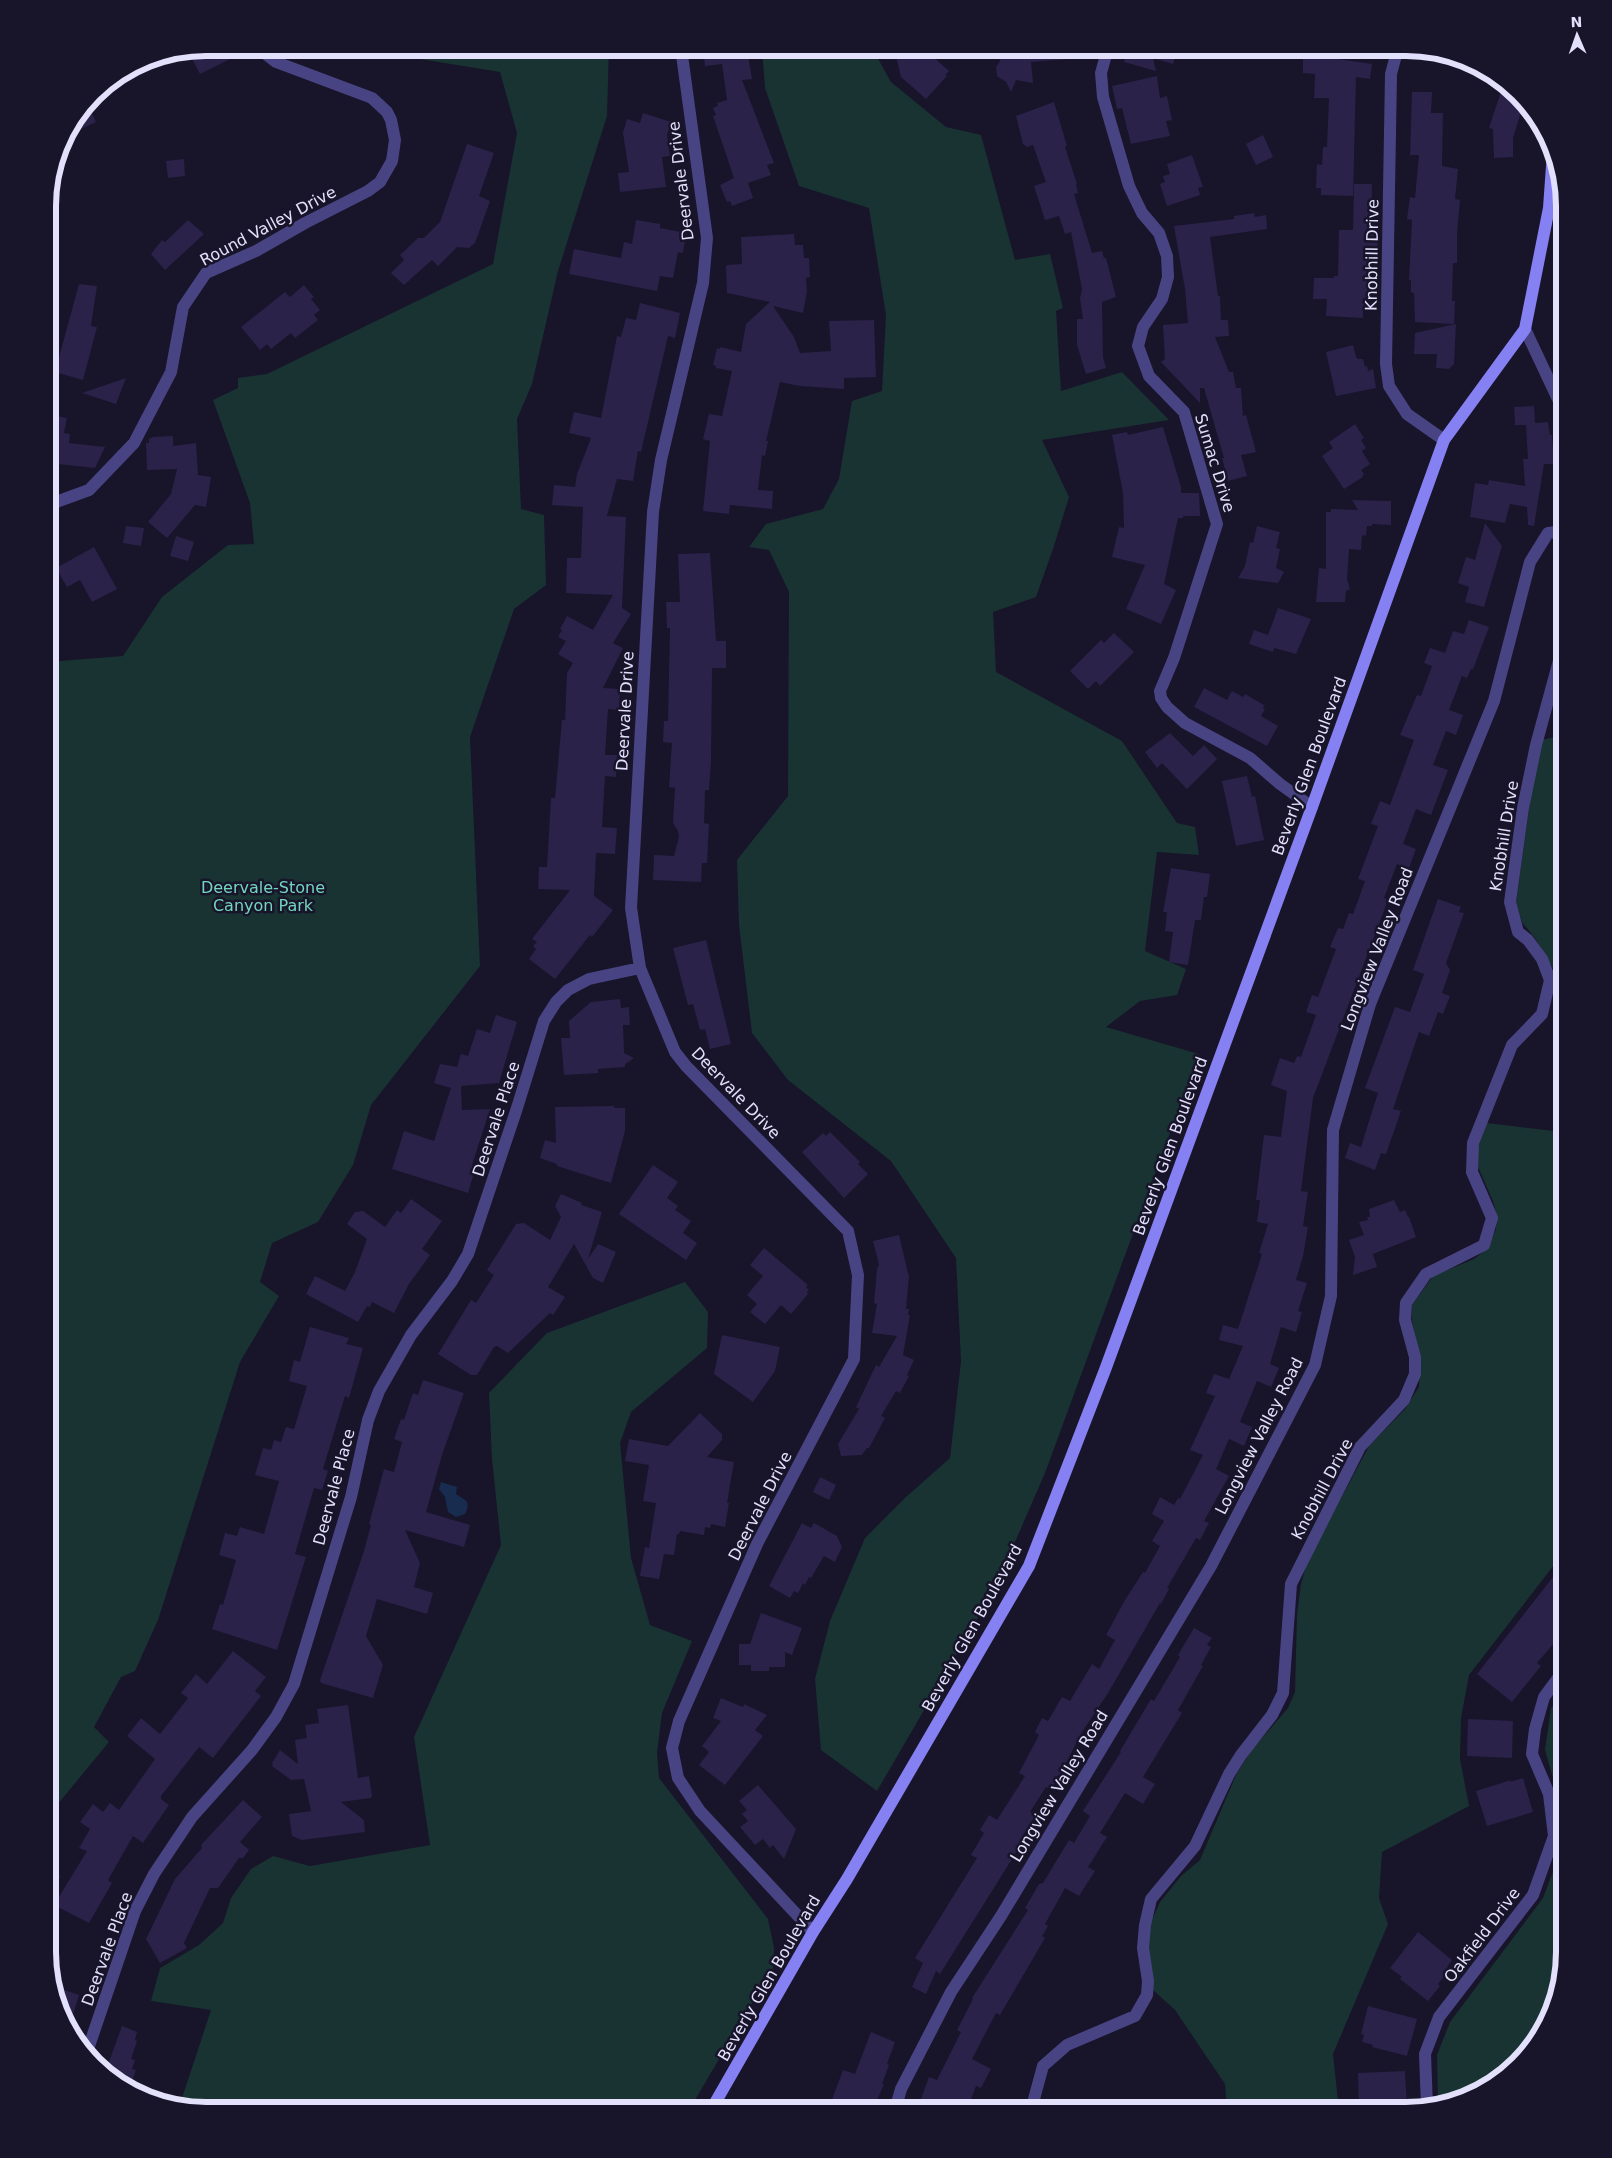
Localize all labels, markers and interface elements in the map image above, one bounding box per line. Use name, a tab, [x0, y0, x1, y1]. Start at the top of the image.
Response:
north arrow	[1552, 10, 1602, 60]
text: N	[1570, 14, 1583, 30]
street label: Deervale Drive	[664, 120, 698, 242]
street label: Round Valley Drive	[197, 182, 339, 270]
street label: Knobhill Drive	[1362, 199, 1382, 311]
street label: Sumac Drive	[1191, 411, 1239, 515]
street label: Deervale Drive	[612, 651, 638, 771]
street label: Beverly Glen Boulevard	[1268, 674, 1350, 858]
street label: Knobhill Drive	[1486, 779, 1522, 893]
street label: Longview Valley Road	[1337, 865, 1417, 1033]
park label: Deervale-Stone Canyon Park	[201, 878, 325, 915]
street label: Deervale Drive	[688, 1043, 784, 1143]
street label: Beverly Glen Boulevard	[1129, 1054, 1211, 1238]
street label: Deervale Place	[468, 1059, 524, 1179]
street label: Longview Valley Road	[1211, 1354, 1307, 1518]
street label: Deervale Place	[309, 1427, 359, 1547]
street label: Knobhill Drive	[1287, 1435, 1357, 1543]
street label: Deervale Drive	[724, 1448, 796, 1564]
street label: Beverly Glen Boulevard	[918, 1541, 1026, 1715]
street label: Longview Valley Road	[1006, 1707, 1112, 1865]
street label: Oakfield Drive	[1440, 1884, 1524, 1986]
street label: Deervale Place	[78, 1889, 136, 2009]
street label: Beverly Glen Boulevard	[714, 1892, 824, 2064]

